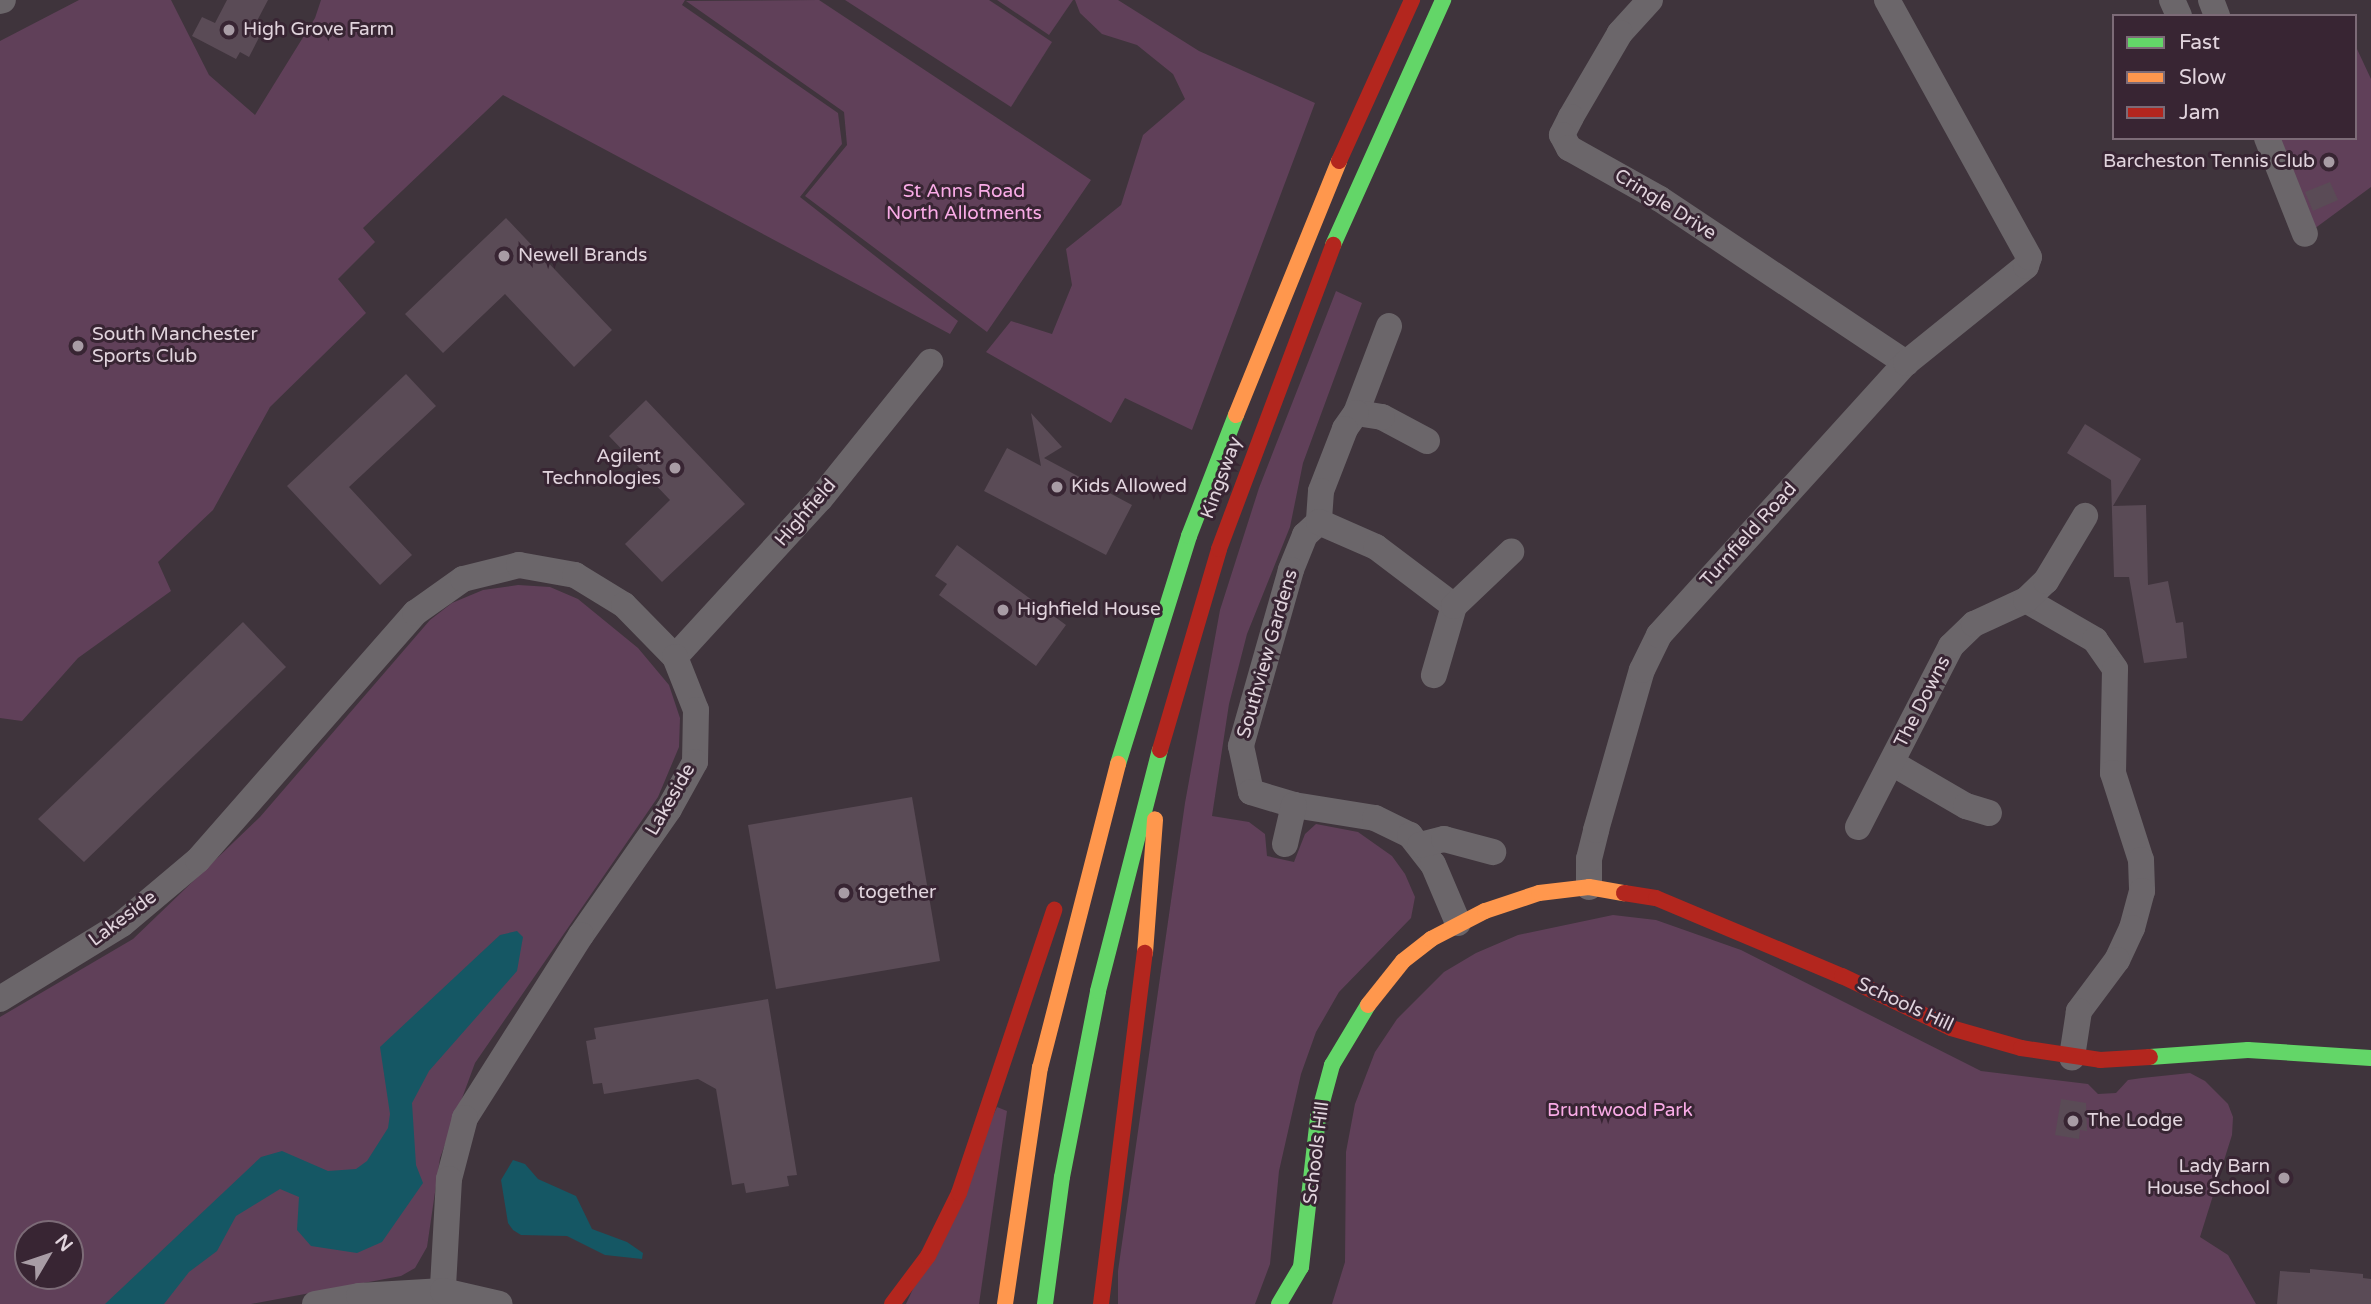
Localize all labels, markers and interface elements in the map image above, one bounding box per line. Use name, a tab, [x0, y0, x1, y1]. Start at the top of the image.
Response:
legend	[2112, 14, 2357, 140]
place label: High Grove Farm	[243, 19, 394, 41]
marker: High Grove Farm	[221, 22, 237, 38]
text: Fast	[2179, 30, 2220, 55]
text: Slow	[2179, 65, 2226, 90]
text: Jam	[2179, 100, 2220, 125]
place label: Barcheston Tennis Club	[2103, 151, 2315, 173]
marker: Barcheston Tennis Club	[2321, 154, 2337, 170]
street label: Cringle Drive	[1610, 165, 1720, 245]
park label: St Anns Road North Allotments	[886, 181, 1042, 225]
place label: Newell Brands	[518, 245, 647, 267]
marker: Newell Brands	[496, 248, 512, 264]
place label: South Manchester Sports Club	[92, 324, 258, 368]
marker: South Manchester Sports Club	[70, 338, 86, 354]
street label: Kingsway	[1197, 434, 1247, 522]
place label: Agilent Technologies	[542, 446, 661, 490]
marker: Agilent Technologies	[667, 460, 683, 476]
street label: Highfield	[771, 475, 841, 551]
place label: Kids Allowed	[1071, 476, 1187, 498]
street label: Turnfield Road	[1696, 478, 1802, 592]
marker: Kids Allowed	[1049, 479, 1065, 495]
street label: Southview Gardens	[1233, 567, 1303, 741]
place label: Highfield House	[1017, 599, 1161, 621]
marker: Highfield House	[995, 602, 1011, 618]
street label: The Downs	[1890, 652, 1956, 752]
street label: Lakeside	[641, 760, 701, 840]
place label: together	[858, 882, 936, 904]
marker: together	[836, 885, 852, 901]
street label: Lakeside	[85, 886, 161, 952]
street label: Schools Hill	[1853, 973, 1957, 1037]
street label: Schools Hill	[1299, 1100, 1335, 1206]
park label: Bruntwood Park	[1547, 1100, 1693, 1122]
place label: The Lodge	[2087, 1110, 2183, 1132]
marker: The Lodge	[2065, 1113, 2081, 1129]
place label: Lady Barn House School	[2147, 1156, 2270, 1200]
marker: Lady Barn House School	[2276, 1170, 2292, 1186]
north arrow	[14, 1220, 84, 1290]
text: N	[50, 1230, 77, 1256]

